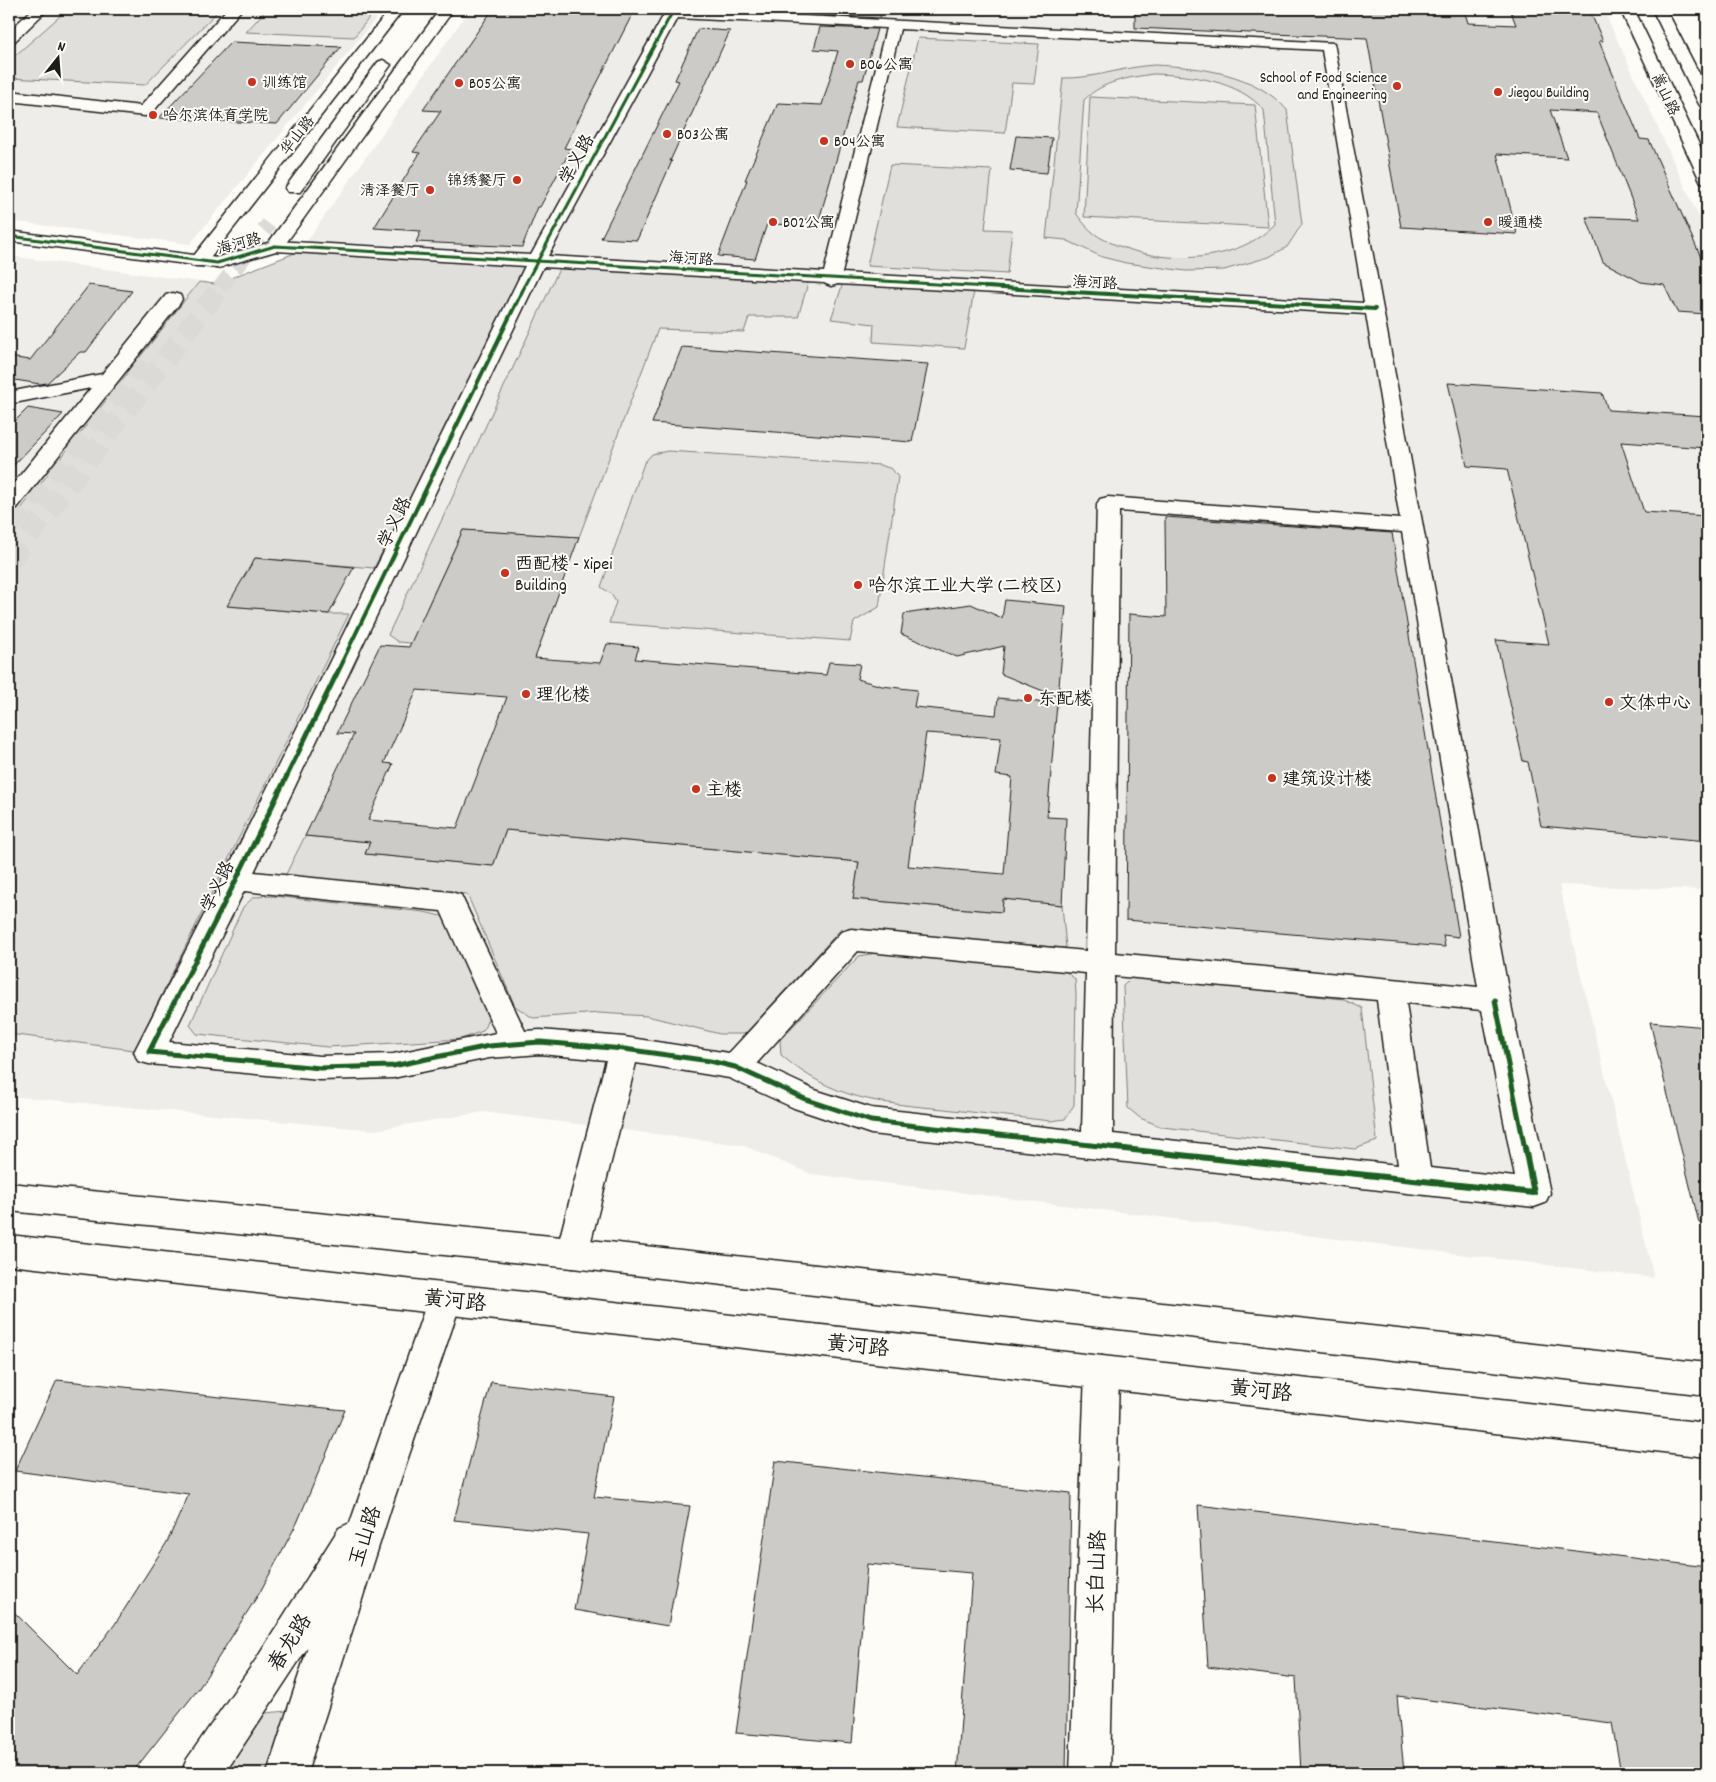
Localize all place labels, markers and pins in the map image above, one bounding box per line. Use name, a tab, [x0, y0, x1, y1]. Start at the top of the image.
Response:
place label: B06公寓	[860, 55, 913, 77]
marker: B06公寓	[844, 58, 856, 70]
place label: School of Food Science and Engineering	[1260, 68, 1387, 107]
place label: 训练馆	[262, 73, 307, 95]
place label: B05公寓	[469, 74, 521, 96]
marker: 训练馆	[246, 76, 258, 88]
marker: B05公寓	[453, 77, 465, 89]
marker: School of Food Science and Engineering	[1391, 80, 1403, 92]
place label: Jiegou Building	[1508, 83, 1589, 105]
marker: Jiegou Building	[1492, 86, 1504, 98]
place label: 哈尔滨体育学院	[163, 106, 268, 128]
marker: 哈尔滨体育学院	[147, 109, 159, 121]
place label: B03公寓	[677, 125, 729, 147]
marker: B03公寓	[661, 128, 673, 140]
place label: B04公寓	[834, 132, 886, 154]
marker: B04公寓	[818, 135, 830, 147]
place label: 锦绣餐厅	[447, 171, 507, 193]
marker: 锦绣餐厅	[511, 174, 523, 186]
place label: 清泽餐厅	[360, 181, 420, 203]
marker: 清泽餐厅	[424, 184, 436, 196]
place label: B02公寓	[783, 213, 835, 235]
place label: 暖通楼	[1498, 213, 1543, 235]
marker: B02公寓	[767, 216, 779, 228]
marker: 暖通楼	[1482, 216, 1494, 228]
place label: 西配楼 - Xipei Building	[515, 553, 613, 599]
marker: 西配楼 - Xipei Building	[499, 567, 511, 579]
place label: 哈尔滨工业大学 (二校区)	[868, 575, 1061, 600]
marker: 哈尔滨工业大学 (二校区)	[852, 579, 864, 591]
place label: 理化楼	[536, 684, 590, 709]
marker: 理化楼	[520, 688, 532, 700]
place label: 东配楼	[1038, 688, 1092, 713]
marker: 东配楼	[1022, 692, 1034, 704]
place label: 文体中心	[1619, 692, 1691, 717]
marker: 文体中心	[1603, 696, 1615, 708]
place label: 建筑设计楼	[1282, 768, 1372, 793]
marker: 建筑设计楼	[1266, 772, 1278, 784]
place label: 主楼	[706, 779, 742, 804]
marker: 主楼	[690, 783, 702, 795]

